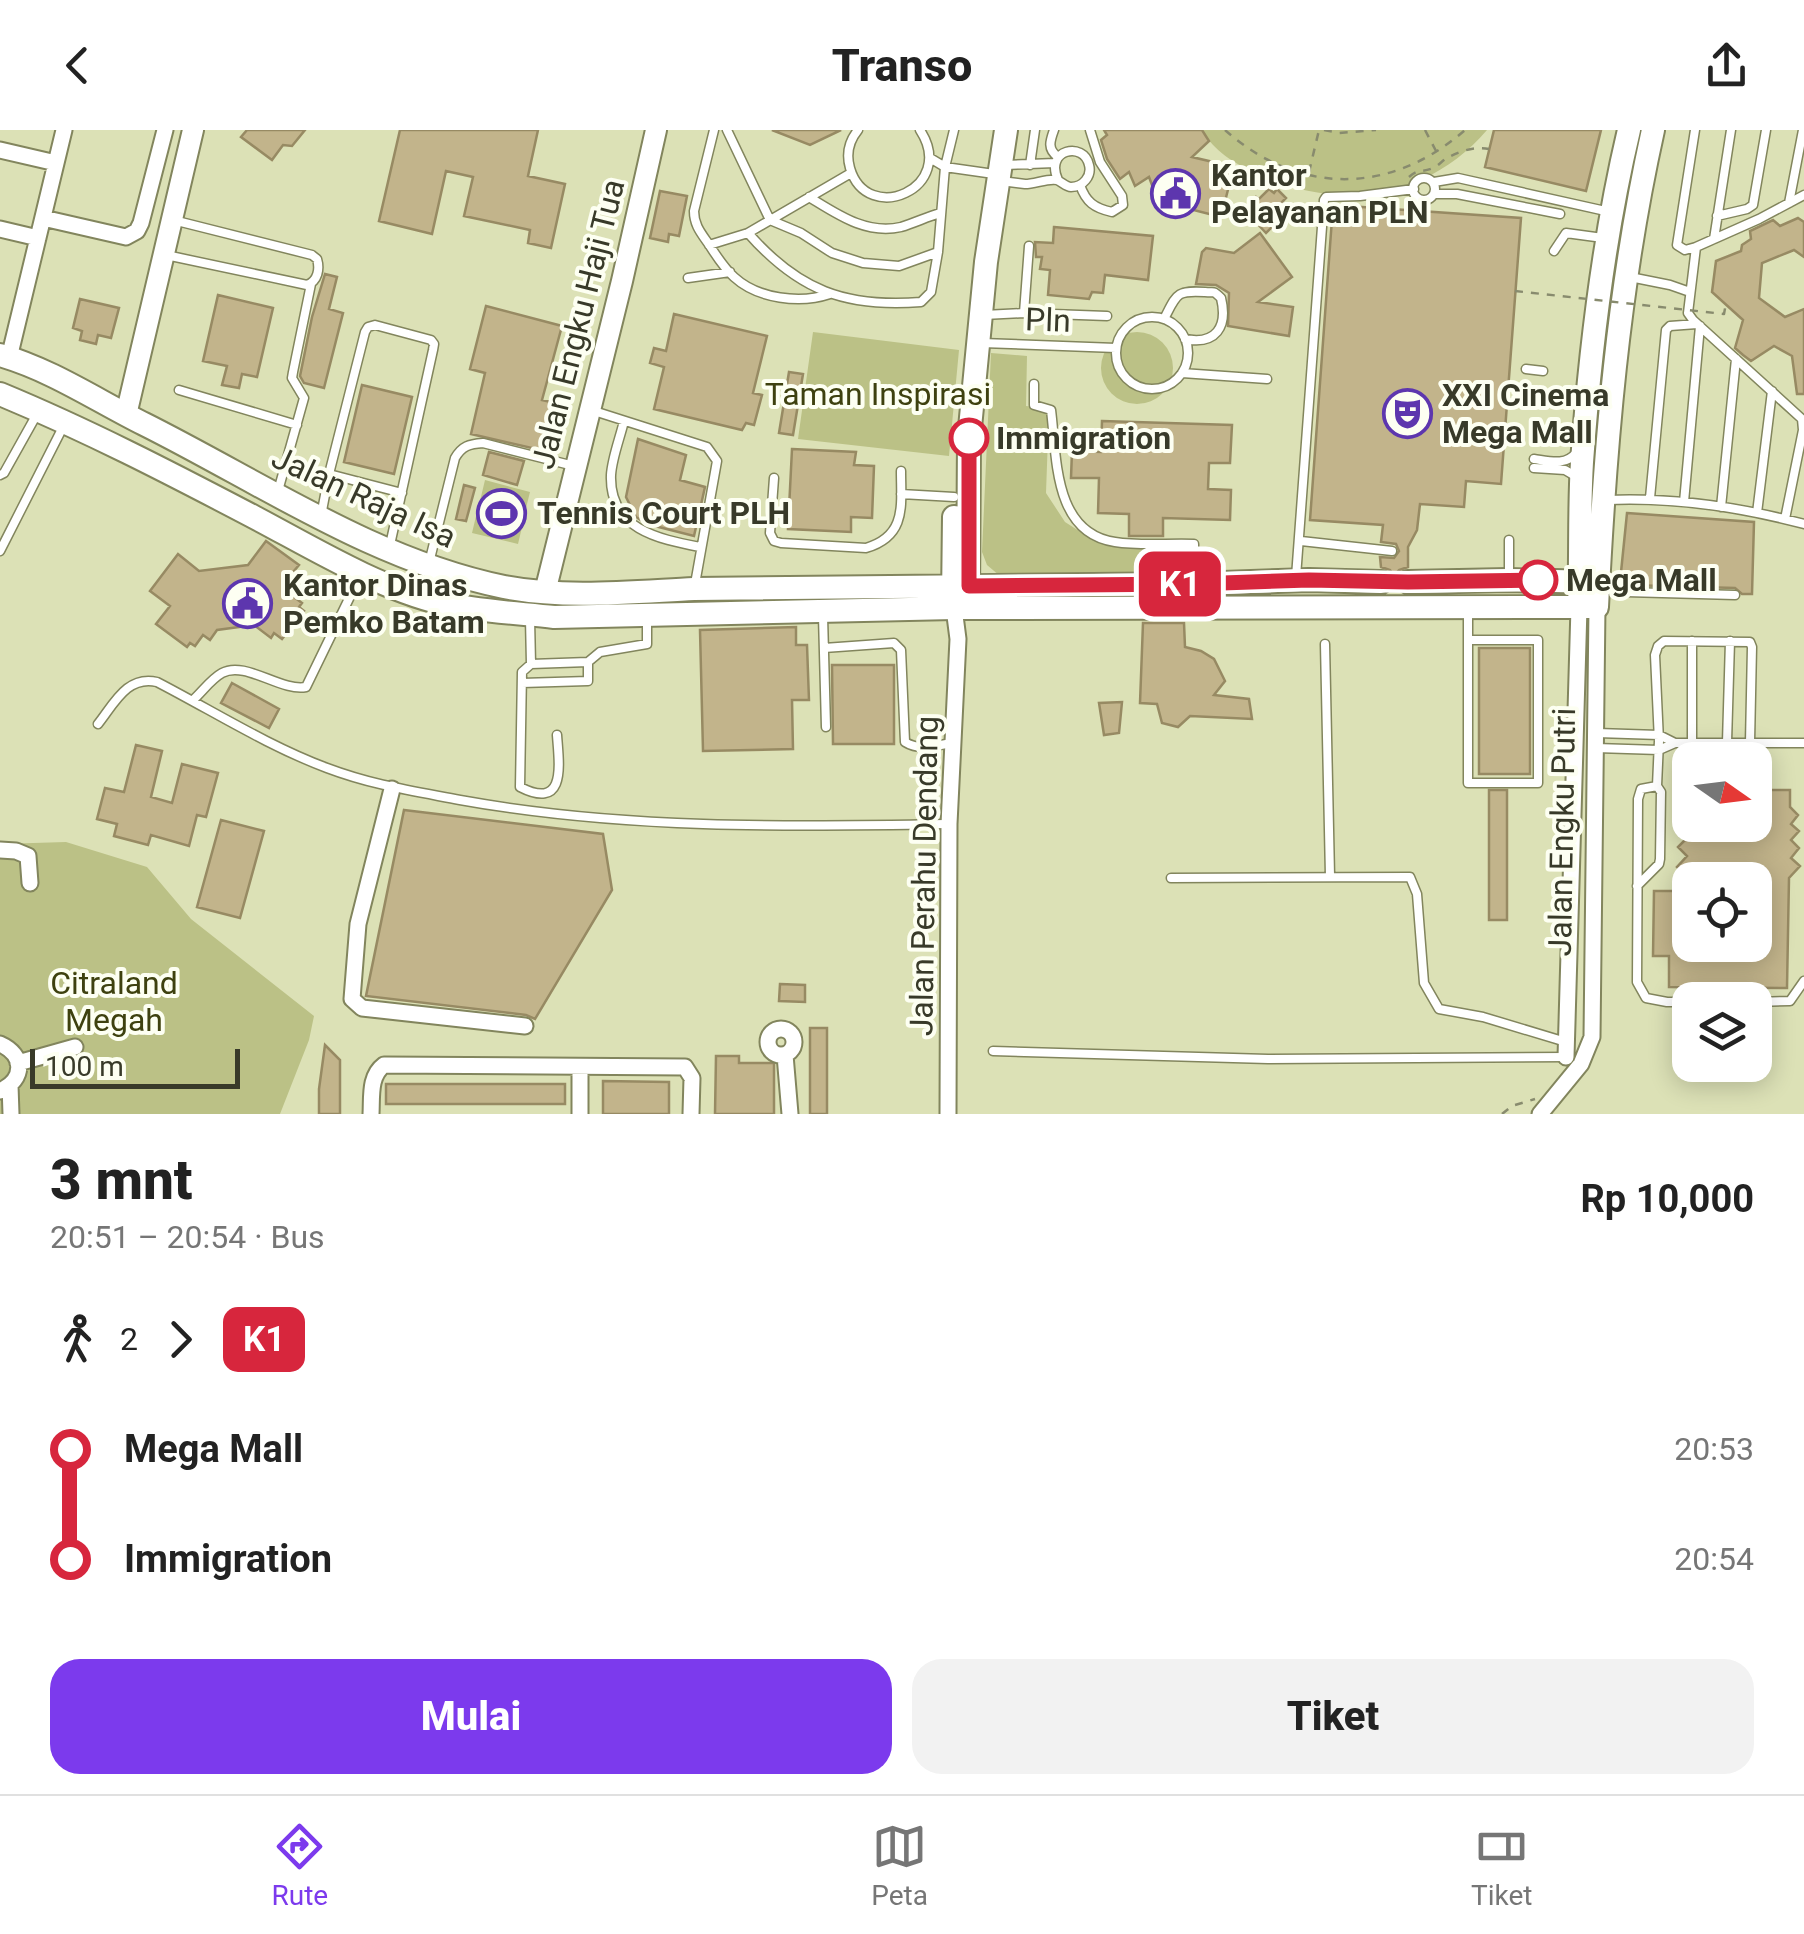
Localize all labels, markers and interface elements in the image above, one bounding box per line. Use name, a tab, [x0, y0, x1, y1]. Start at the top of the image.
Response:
icon: back	[50, 38, 105, 93]
icon: share	[1699, 38, 1754, 93]
text: Transo	[832, 39, 972, 92]
place label: Kantor Pelayanan PLN	[1211, 156, 1429, 231]
public building icon: Kantor Pelayanan PLN	[1150, 167, 1202, 219]
street label: Jalan Engku Haji Tua	[524, 175, 632, 473]
street label: Pln	[1025, 300, 1071, 340]
park label: Taman Inspirasi	[765, 375, 991, 413]
place label: XXI Cinema Mega Mall	[1442, 376, 1609, 451]
theatre icon: XXI Cinema Mega Mall	[1381, 387, 1433, 439]
marker: Immigration	[950, 419, 988, 457]
place label: Immigration	[996, 419, 1171, 457]
street label: Jalan Raja Isa	[266, 438, 462, 556]
sports icon: Tennis Court PLH	[476, 487, 528, 539]
place label: Tennis Court PLH	[537, 494, 790, 532]
line badge: K1	[1135, 552, 1225, 616]
marker: Mega Mall	[1519, 561, 1557, 599]
place label: Mega Mall	[1566, 561, 1717, 599]
text: K1	[1159, 564, 1201, 605]
place label: Kantor Dinas Pemko Batam	[283, 566, 485, 641]
public building icon: Kantor Dinas Pemko Batam	[222, 577, 274, 629]
street label: Jalan Engku Putri	[1541, 707, 1583, 957]
street label: Jalan Perahu Dendang	[902, 716, 946, 1036]
north arrow	[1672, 742, 1772, 842]
map controls	[1672, 742, 1772, 1082]
button: locate	[1672, 862, 1772, 962]
park label: Citraland Megah	[50, 964, 178, 1039]
button: layers	[1672, 982, 1772, 1082]
scale bar	[30, 1044, 240, 1088]
text: 100 m	[45, 1050, 124, 1083]
text: 3 mnt	[50, 1148, 193, 1212]
text: Rp 10,000	[1580, 1177, 1754, 1221]
text: 20:51 – 20:54 · Bus	[50, 1218, 325, 1256]
icon: walk	[50, 1312, 105, 1367]
icon: forward	[153, 1312, 208, 1367]
text: K1	[243, 1319, 285, 1360]
text: 2	[120, 1320, 138, 1358]
text: Mega Mall	[124, 1427, 303, 1471]
text: 20:53	[1674, 1430, 1754, 1468]
text: Immigration	[124, 1537, 332, 1581]
text: 20:54	[1674, 1540, 1754, 1578]
button: Mulai	[50, 1659, 892, 1774]
button: Tiket	[912, 1659, 1754, 1774]
tab: Rute	[272, 1819, 328, 1912]
tab: Peta	[871, 1819, 928, 1912]
tab: Tiket	[1471, 1819, 1532, 1912]

